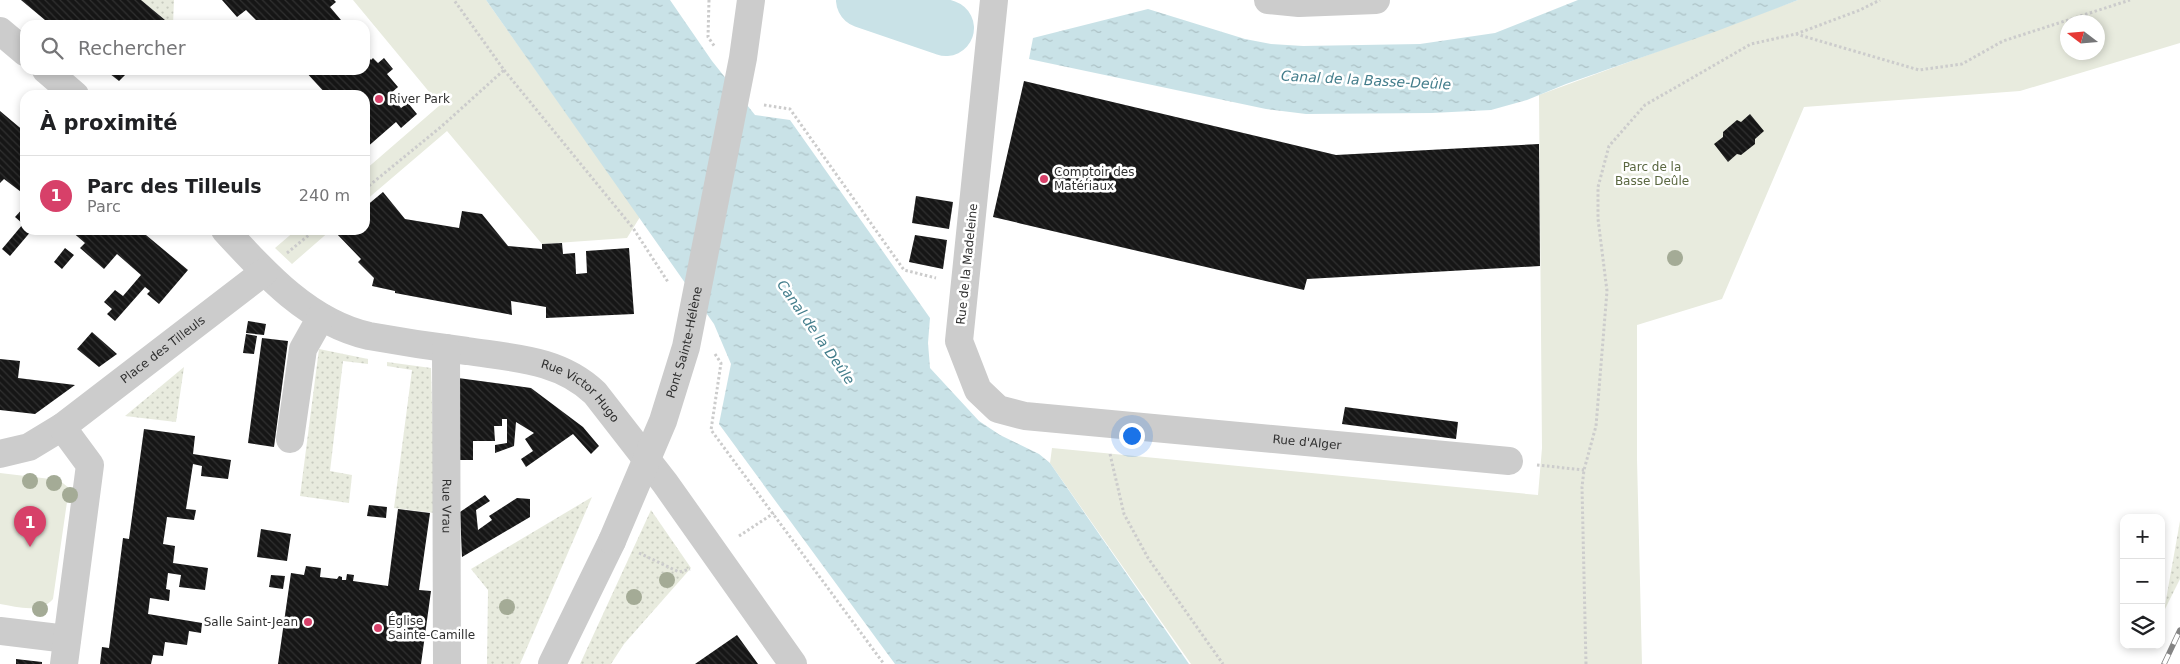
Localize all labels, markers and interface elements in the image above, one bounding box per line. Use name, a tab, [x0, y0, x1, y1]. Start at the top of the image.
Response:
north arrow	[2060, 15, 2105, 60]
search box	[20, 20, 370, 75]
icon: search	[38, 34, 66, 62]
text: Rechercher	[78, 37, 186, 59]
water label: Canal de la Basse-Deûle	[1281, 68, 1451, 92]
place label: River Park	[389, 92, 450, 106]
marker: River Park	[373, 93, 385, 105]
text: À proximité	[40, 111, 177, 135]
park label: Parc de la Basse Deûle	[1615, 160, 1689, 188]
place label: Comptoir des Matériaux	[1054, 165, 1134, 193]
marker: Comptoir des Matériaux	[1038, 173, 1050, 185]
text: Parc des Tilleuls	[87, 175, 262, 197]
text: 1	[50, 186, 62, 205]
text: 240 m	[299, 186, 350, 205]
text: Parc	[87, 197, 121, 216]
street label: Rue de la Madeleine	[954, 203, 980, 325]
water label: Canal de la Deûle	[774, 277, 858, 387]
street label: Pont Sainte-Hélène	[663, 285, 705, 400]
street label: Place des Tilleuls	[118, 313, 208, 386]
street label: Rue Victor Hugo	[539, 357, 622, 425]
your location	[1119, 423, 1145, 449]
street label: Rue d'Alger	[1272, 432, 1342, 452]
street label: Rue Vrau	[439, 479, 454, 533]
pin: 1	[14, 506, 46, 547]
map controls	[2120, 514, 2165, 649]
button: +	[2120, 514, 2165, 559]
button: −	[2120, 559, 2165, 604]
button: layers	[2120, 604, 2165, 649]
place label: Église Sainte-Camille	[388, 613, 475, 642]
place label: Salle Saint-Jean	[204, 615, 298, 629]
marker: Salle Saint-Jean	[302, 616, 314, 628]
marker: Église Sainte-Camille	[372, 622, 384, 634]

